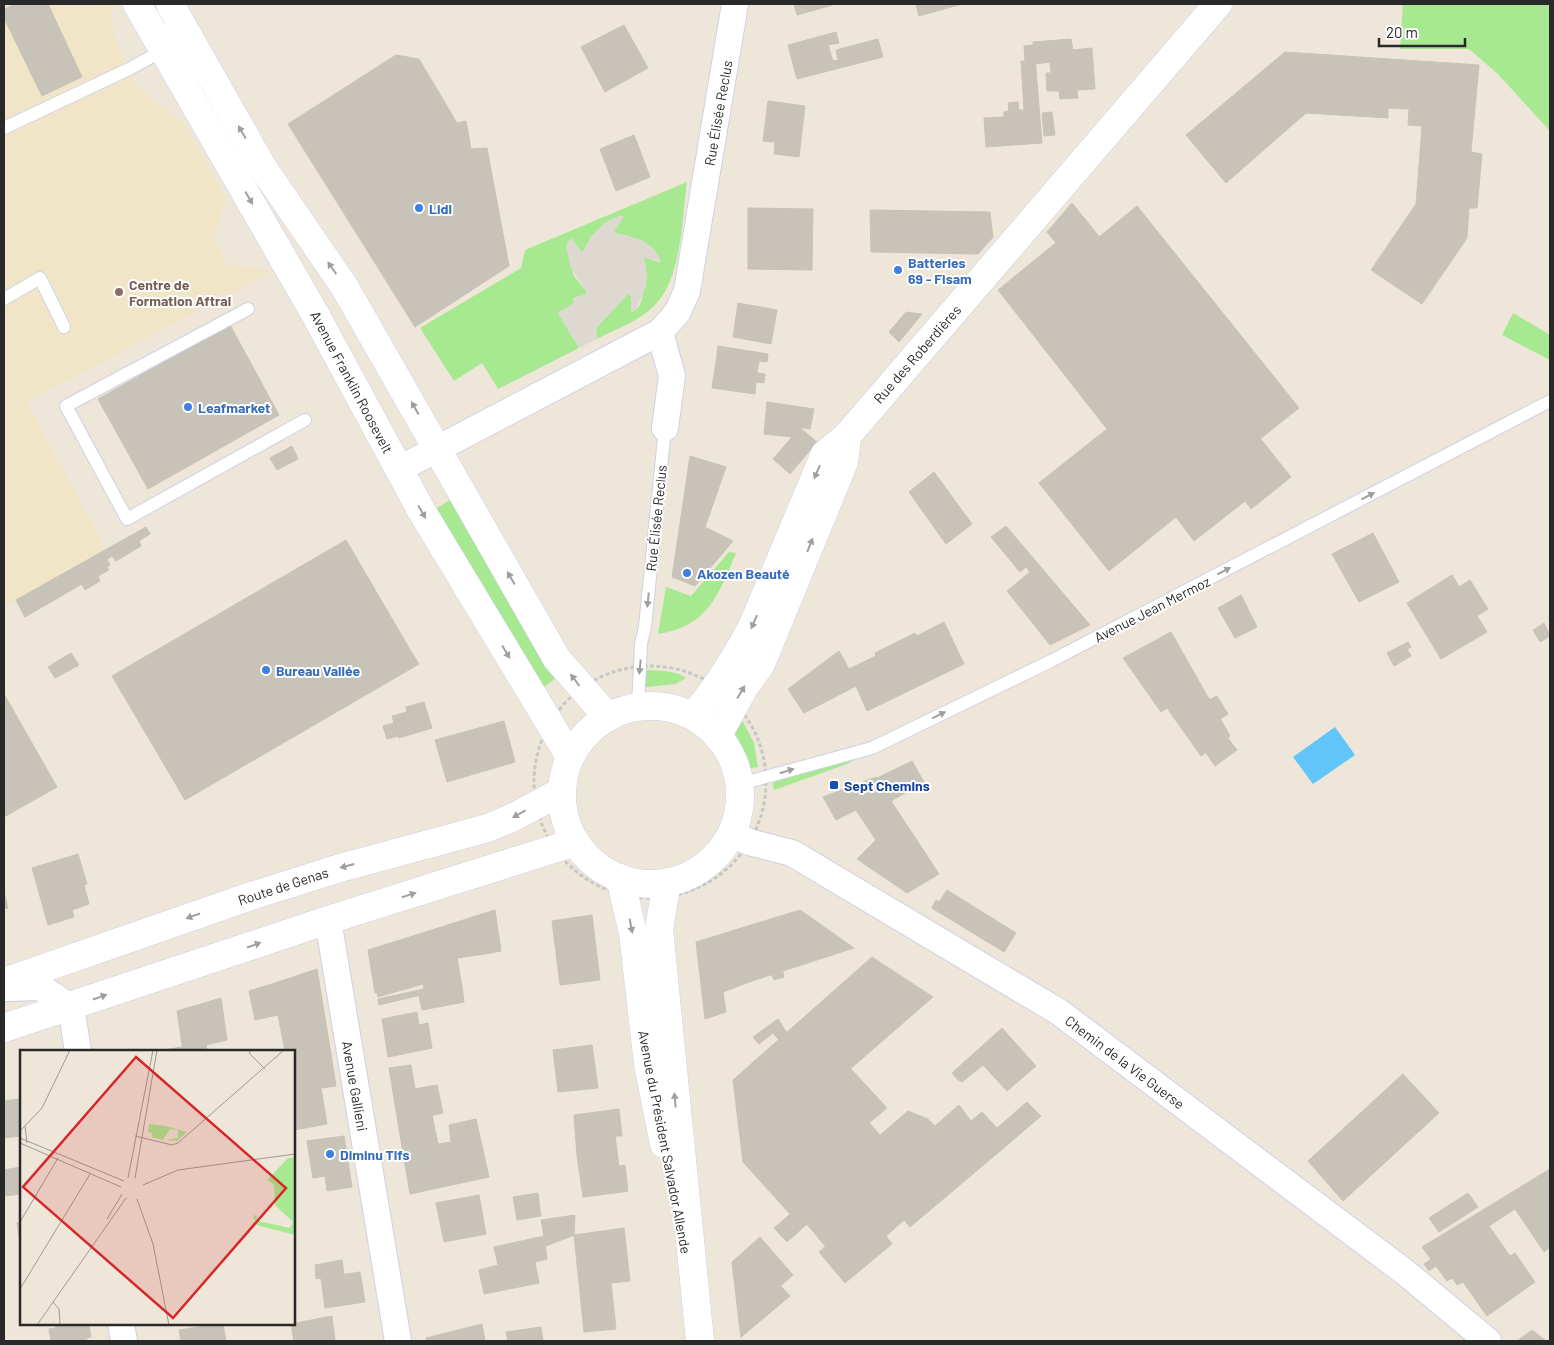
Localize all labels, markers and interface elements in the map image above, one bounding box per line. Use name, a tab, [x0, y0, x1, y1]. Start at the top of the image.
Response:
scale bar	[1379, 15, 1465, 47]
text: 20 m	[1386, 23, 1418, 41]
street label: Rue Élisée Reclus	[700, 59, 736, 167]
one-way arrow	[238, 126, 247, 139]
one-way arrow	[245, 190, 253, 205]
place label: Lidl	[429, 200, 452, 217]
marker: Lidl	[413, 202, 425, 214]
place label: Batteries 69 - Fisam	[908, 254, 972, 287]
one-way arrow	[327, 261, 337, 275]
marker: Batteries 69 - Fisam	[892, 264, 904, 276]
place label: Centre de Formation Aftral	[129, 276, 231, 309]
marker: Centre de Formation Aftral	[113, 286, 125, 298]
street label: Rue des Roberdières	[870, 301, 965, 407]
street label: Avenue Franklin Roosevelt	[307, 308, 397, 456]
place label: Leafmarket	[198, 399, 270, 416]
one-way arrow	[411, 400, 419, 415]
marker: Leafmarket	[182, 401, 194, 413]
street label: Rue Élisée Reclus	[642, 464, 670, 572]
one-way arrow	[813, 465, 821, 480]
one-way arrow	[1361, 492, 1376, 500]
one-way arrow	[418, 505, 426, 520]
one-way arrow	[806, 538, 814, 553]
place label: Akozen Beauté	[697, 565, 790, 582]
marker: Akozen Beauté	[681, 567, 693, 579]
one-way arrow	[1217, 567, 1231, 575]
one-way arrow	[506, 571, 515, 584]
street label: Avenue Jean Mermoz	[1091, 572, 1213, 646]
one-way arrow	[644, 592, 652, 608]
one-way arrow	[749, 615, 757, 629]
one-way arrow	[501, 645, 510, 658]
one-way arrow	[636, 659, 644, 675]
place label: Bureau Vallée	[276, 662, 361, 679]
marker: Bureau Vallée	[260, 664, 272, 676]
one-way arrow	[570, 674, 581, 687]
one-way arrow	[737, 685, 746, 698]
one-way arrow	[932, 711, 946, 719]
one-way arrow	[780, 766, 795, 774]
place label: Sept Chemins	[844, 777, 930, 794]
marker: Sept Chemins	[828, 779, 840, 791]
one-way arrow	[513, 809, 526, 818]
one-way arrow	[340, 862, 355, 870]
street label: Route de Genas	[236, 863, 331, 909]
one-way arrow	[402, 891, 417, 899]
one-way arrow	[185, 913, 200, 921]
one-way arrow	[628, 918, 636, 934]
one-way arrow	[247, 941, 262, 948]
one-way arrow	[93, 993, 108, 1000]
street label: Chemin de la Vie Guerse	[1062, 1012, 1188, 1112]
street label: Avenue du Président Salvador Allende	[635, 1029, 695, 1255]
street label: Avenue Gallieni	[339, 1039, 371, 1133]
inset map	[20, 1050, 295, 1325]
one-way arrow	[671, 1092, 679, 1108]
place label: Diminu Tifs	[340, 1146, 410, 1163]
marker: Diminu Tifs	[324, 1148, 336, 1160]

